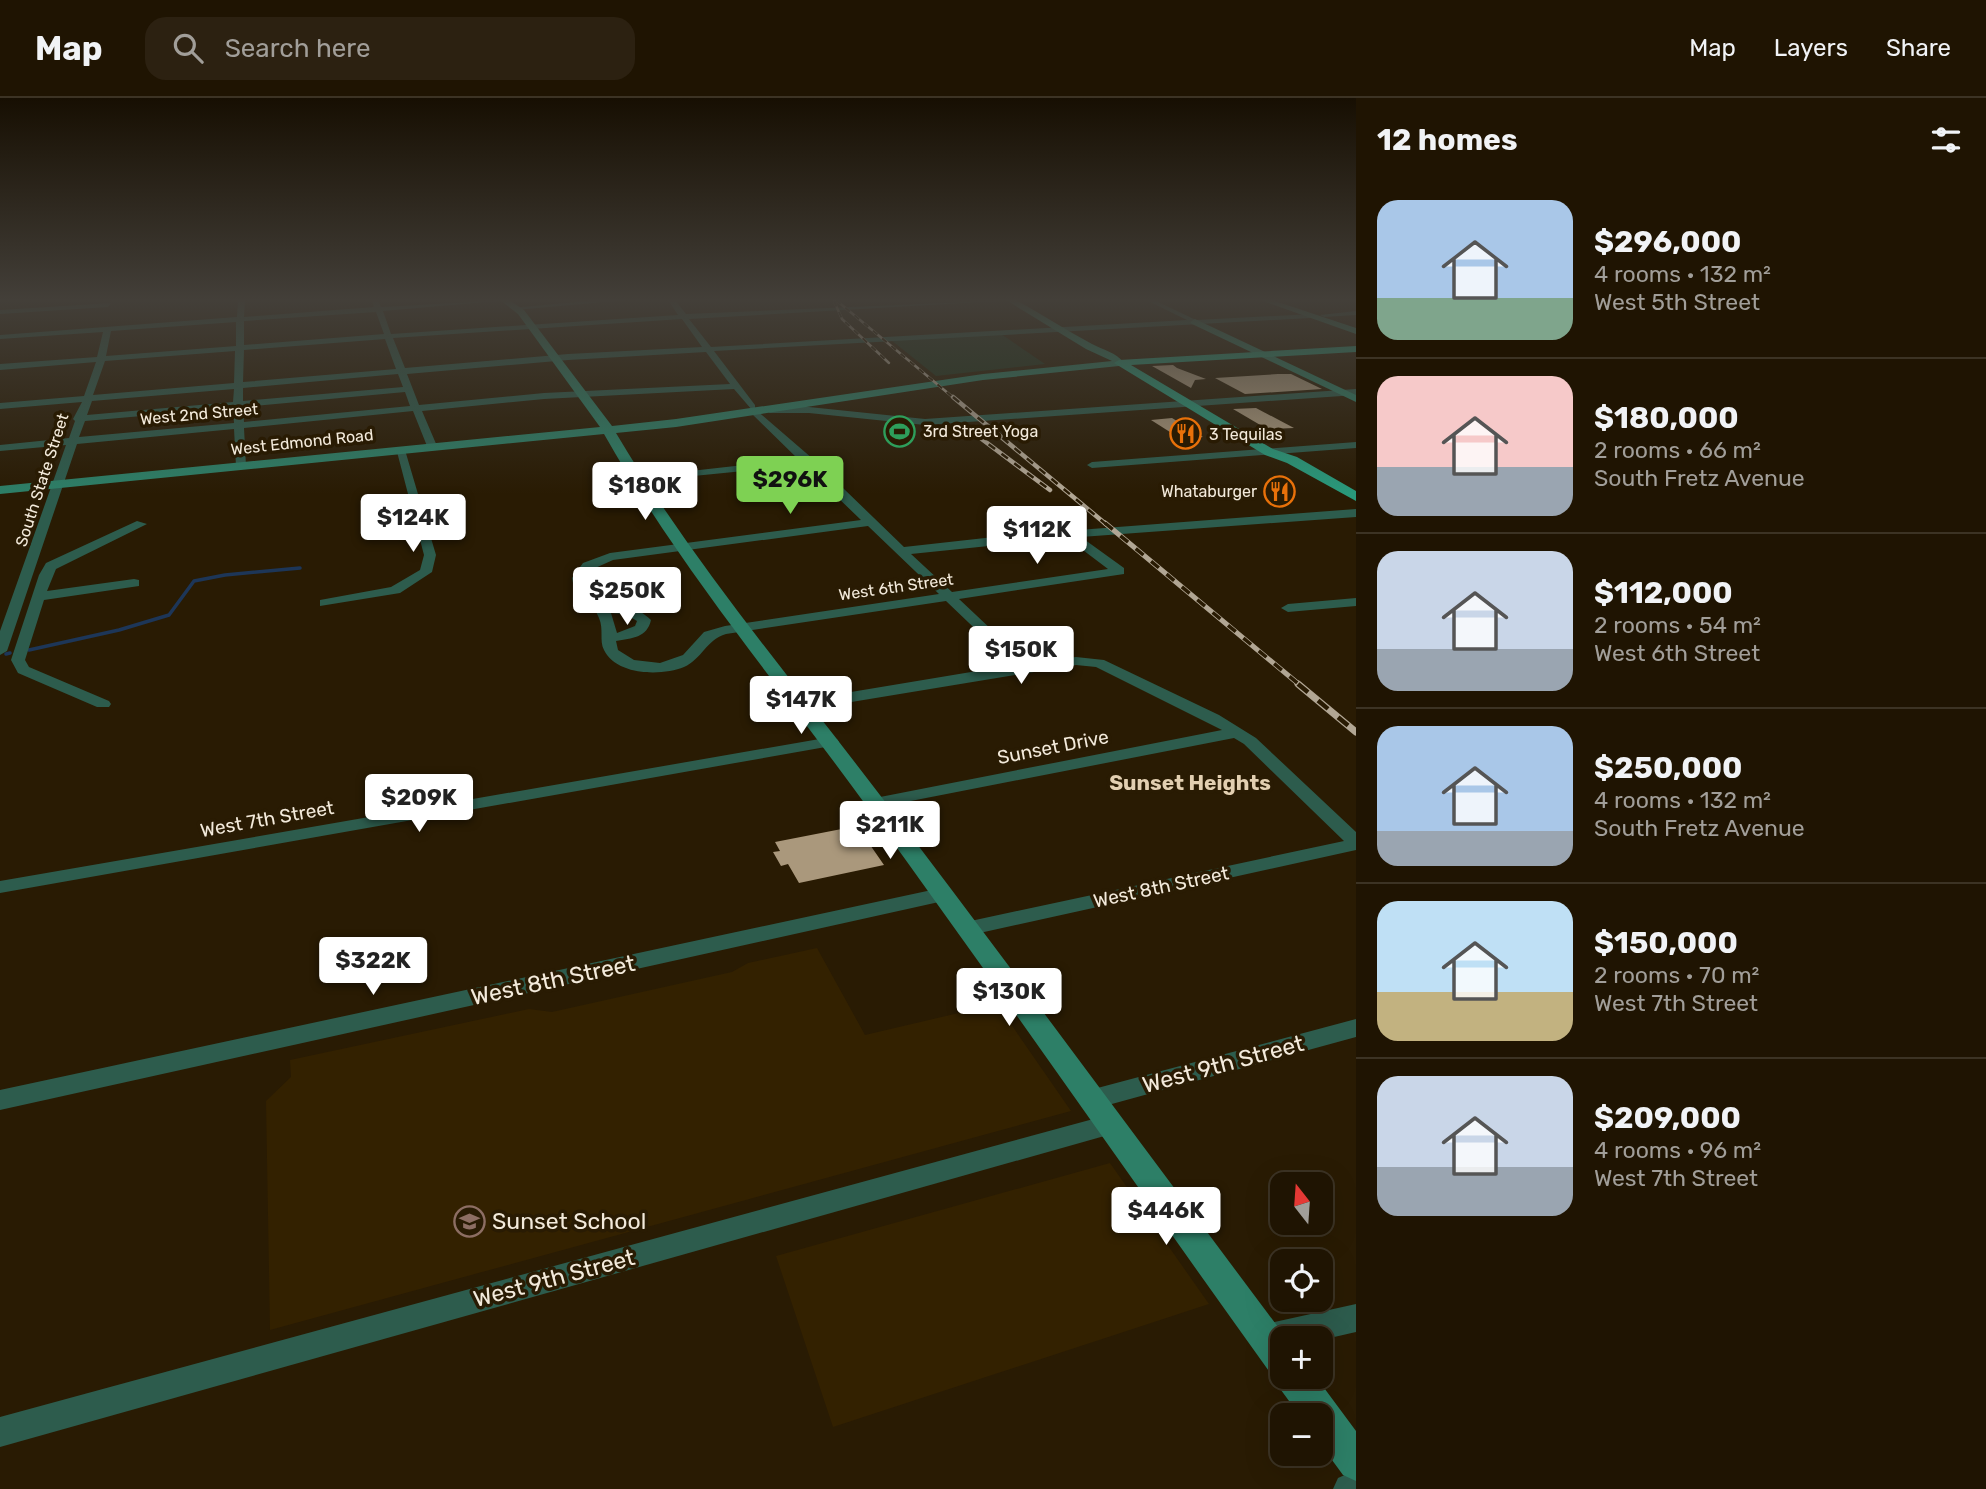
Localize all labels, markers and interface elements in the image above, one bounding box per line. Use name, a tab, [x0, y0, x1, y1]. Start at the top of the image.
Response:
search box	[145, 17, 635, 80]
text: Map	[35, 29, 103, 68]
icon: search	[169, 29, 207, 67]
text: Search here	[225, 33, 370, 64]
text: Map	[1689, 34, 1736, 62]
text: Layers	[1774, 34, 1848, 62]
text: Share	[1886, 34, 1951, 62]
icon: filters	[1927, 121, 1965, 159]
text: 12 homes	[1377, 122, 1518, 158]
text: $296,000	[1594, 224, 1742, 260]
icon: home	[1433, 228, 1517, 312]
text: 4 rooms · 132 m²	[1594, 260, 1771, 288]
text: West 5th Street	[1594, 288, 1760, 316]
street label: West 2nd Street	[139, 399, 259, 429]
text: $180,000	[1594, 400, 1739, 436]
icon: home	[1433, 404, 1517, 488]
street label: South State Street	[11, 411, 73, 549]
sports icon: 3rd Street Yoga	[883, 414, 917, 448]
restaurant icon: 3 Tequilas	[1169, 417, 1203, 451]
place label: 3rd Street Yoga	[923, 422, 1038, 441]
street label: West Edmond Road	[230, 425, 374, 459]
place label: 3 Tequilas	[1209, 425, 1283, 444]
text: 2 rooms · 66 m²	[1594, 436, 1761, 464]
pin: $296K	[741, 456, 839, 516]
pin: $180K	[596, 462, 694, 522]
text: South Fretz Avenue	[1594, 464, 1805, 492]
text: $296K	[752, 465, 828, 493]
text: $180K	[608, 471, 682, 499]
restaurant icon: Whataburger	[1263, 474, 1297, 508]
place label: Whataburger	[1161, 482, 1257, 501]
pin: $124K	[364, 494, 462, 554]
text: $124K	[377, 503, 449, 531]
pin: $112K	[988, 506, 1086, 566]
text: $112K	[1003, 515, 1071, 543]
pin: $250K	[578, 568, 676, 627]
street label: West 6th Street	[837, 570, 955, 604]
text: $112,000	[1594, 575, 1733, 611]
text: $250K	[589, 576, 665, 604]
icon: home	[1433, 579, 1517, 663]
text: 2 rooms · 54 m²	[1594, 611, 1761, 639]
pin: $150K	[972, 626, 1070, 686]
text: $150K	[985, 635, 1057, 663]
text: West 6th Street	[1594, 639, 1760, 667]
pin: $147K	[752, 676, 850, 736]
text: $147K	[766, 685, 836, 713]
street label: Sunset Drive	[995, 725, 1111, 769]
text: $250,000	[1594, 750, 1742, 786]
icon: home	[1433, 754, 1517, 838]
district label: Sunset Heights	[1109, 770, 1271, 795]
pin: $209K	[370, 774, 468, 834]
text: $209K	[381, 783, 457, 811]
text: 4 rooms · 132 m²	[1594, 786, 1771, 814]
street label: West 7th Street	[198, 796, 336, 842]
pin: $211K	[841, 802, 939, 861]
text: $211K	[856, 810, 924, 838]
text: South Fretz Avenue	[1594, 814, 1805, 842]
street label: West 8th Street	[1091, 861, 1231, 913]
text: $150,000	[1594, 925, 1738, 961]
icon: home	[1433, 929, 1517, 1013]
pin: $322K	[324, 937, 422, 997]
text: $322K	[335, 946, 411, 974]
street label: West 8th Street	[468, 949, 638, 1011]
text: 2 rooms · 70 m²	[1594, 961, 1759, 989]
pin: $130K	[960, 968, 1058, 1028]
text: $130K	[973, 977, 1045, 1005]
text: West 7th Street	[1594, 989, 1758, 1017]
street label: West 9th Street	[1139, 1029, 1307, 1099]
text: $209,000	[1594, 1100, 1741, 1136]
icon: home	[1433, 1104, 1517, 1188]
text: 4 rooms · 96 m²	[1594, 1136, 1761, 1164]
text: West 7th Street	[1594, 1164, 1758, 1192]
north arrow	[1270, 1172, 1334, 1236]
map controls	[1270, 1172, 1333, 1466]
pin: $446K	[1117, 1188, 1215, 1247]
text: $446K	[1127, 1196, 1205, 1224]
school or university icon: Sunset School	[452, 1204, 486, 1238]
place label: Sunset School	[492, 1207, 646, 1235]
street label: West 9th Street	[470, 1243, 638, 1313]
button: locate	[1270, 1249, 1333, 1312]
button: +	[1270, 1326, 1333, 1389]
button: −	[1270, 1403, 1333, 1466]

